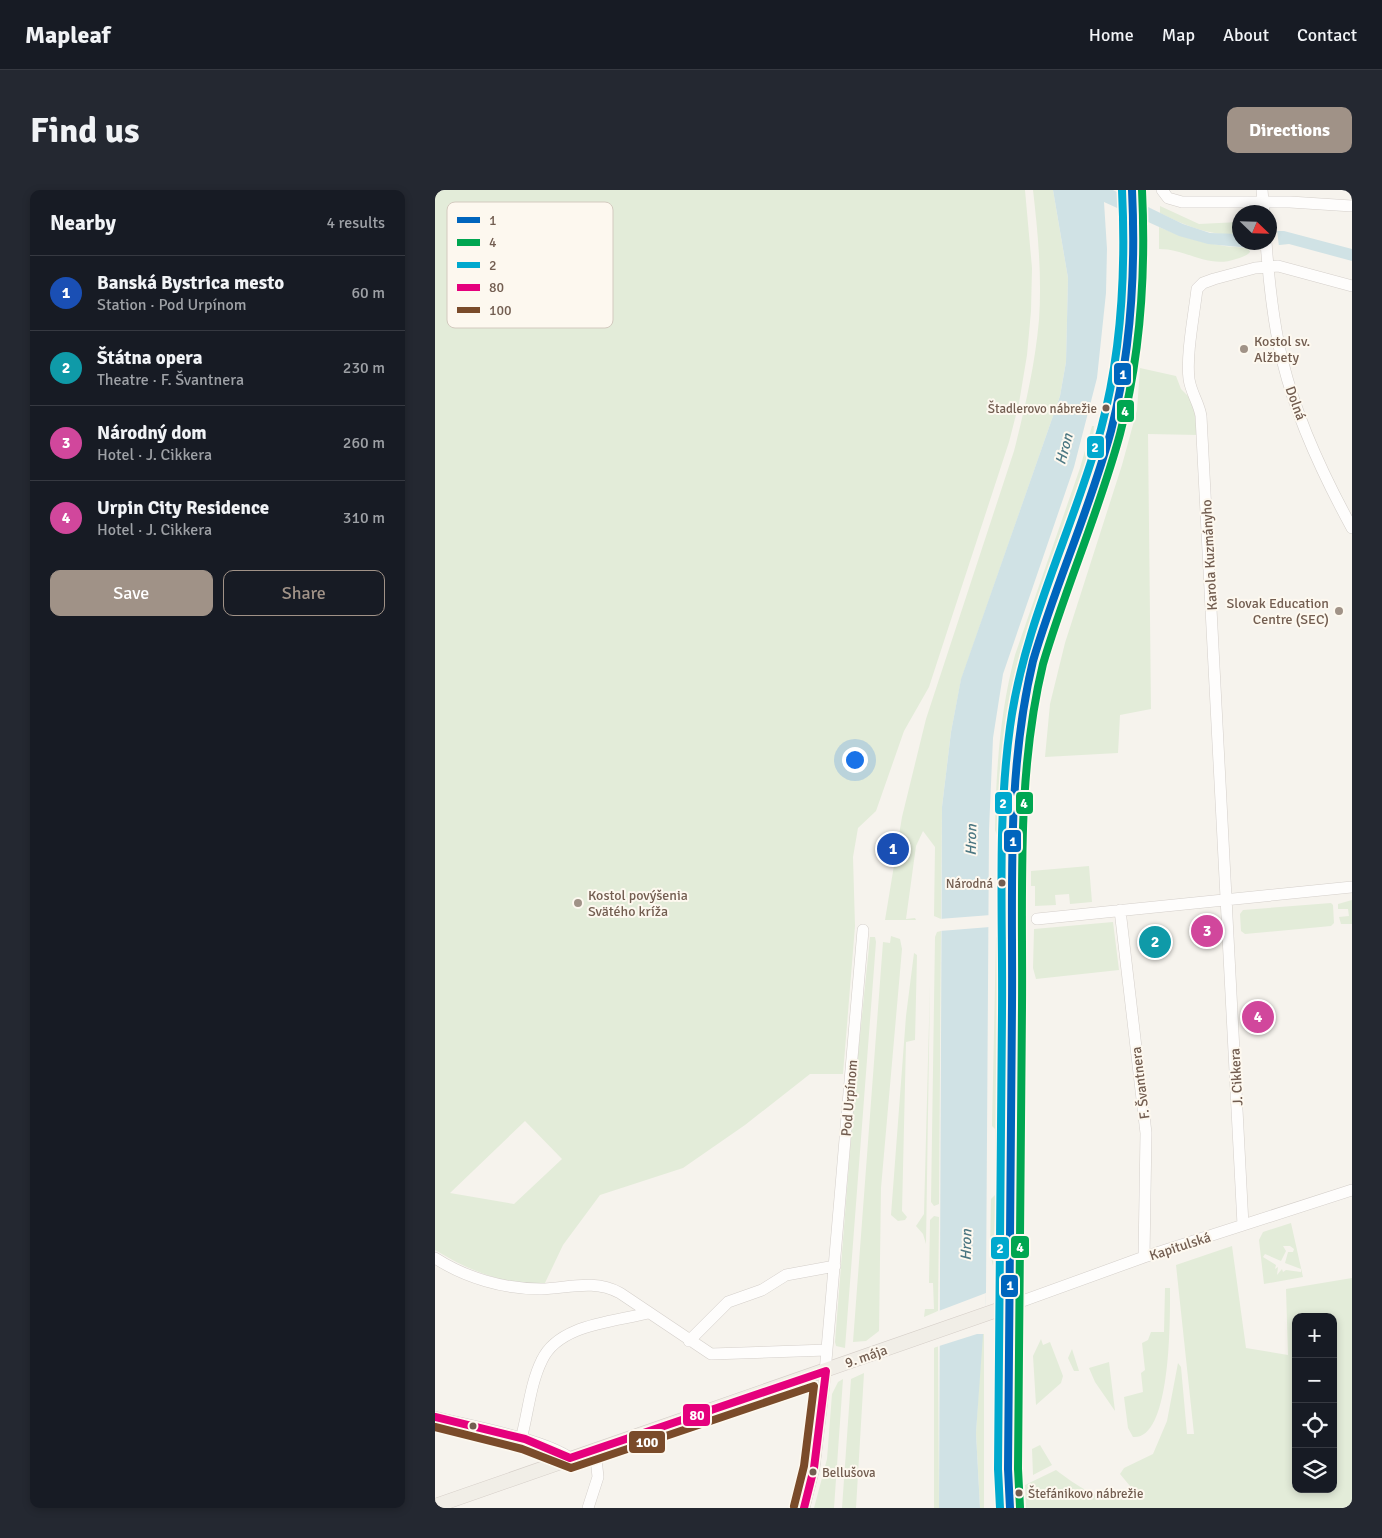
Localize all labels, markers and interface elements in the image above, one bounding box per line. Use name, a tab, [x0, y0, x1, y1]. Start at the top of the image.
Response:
text: Mapleaf	[25, 20, 110, 50]
text: Home	[1089, 24, 1134, 46]
text: Map	[1162, 24, 1195, 46]
text: About	[1223, 24, 1269, 46]
text: Contact	[1297, 24, 1357, 46]
button: Directions	[1227, 107, 1352, 153]
text: Find us	[30, 109, 140, 152]
legend	[447, 202, 613, 328]
north arrow	[1232, 205, 1277, 250]
text: Nearby	[50, 210, 116, 236]
text: 1	[489, 212, 497, 229]
text: 4 results	[326, 213, 385, 233]
text: 4	[489, 234, 497, 251]
text: 2	[489, 257, 497, 274]
text: Banská Bystrica mesto	[97, 271, 284, 295]
text: 80	[489, 279, 504, 296]
text: 1	[62, 283, 70, 303]
text: 60 m	[351, 283, 385, 303]
text: Station · Pod Urpínom	[97, 295, 247, 315]
text: 100	[489, 302, 512, 319]
place label: Kostol sv. Alžbety	[1254, 333, 1310, 366]
marker: Kostol sv. Alžbety	[1238, 343, 1250, 355]
text: Štátna opera	[97, 346, 202, 370]
text: 2	[62, 358, 70, 378]
text: 230 m	[343, 358, 385, 378]
line badge: 1	[1113, 362, 1132, 386]
text: 1	[1119, 366, 1127, 383]
text: Theatre · F. Švantnera	[97, 370, 244, 390]
street label: Dolná	[1282, 384, 1310, 423]
line badge: 4	[1116, 399, 1135, 423]
place label: Štadlerovo nábrežie	[988, 400, 1097, 417]
marker: Štadlerovo nábrežie	[1101, 403, 1111, 413]
text: 4	[1121, 403, 1129, 420]
text: Národný dom	[97, 421, 207, 445]
water label: Hron	[1051, 431, 1077, 466]
text: 3	[62, 433, 70, 453]
text: 260 m	[343, 433, 385, 453]
line badge: 2	[1086, 435, 1105, 459]
text: 2	[1091, 439, 1099, 456]
text: Hotel · J. Cikkera	[97, 445, 212, 465]
text: Urpin City Residence	[97, 496, 269, 520]
street label: Karola Kuzmányho	[1198, 499, 1221, 611]
text: 4	[62, 508, 70, 528]
text: 310 m	[343, 508, 385, 528]
text: Hotel · J. Cikkera	[97, 520, 212, 540]
button: Save	[50, 570, 213, 616]
button: Share	[223, 570, 385, 616]
place label: Slovak Education Centre (SEC)	[1226, 595, 1329, 628]
marker: Slovak Education Centre (SEC)	[1333, 605, 1345, 617]
your location	[842, 747, 868, 773]
line badge: 2	[994, 791, 1013, 815]
line badge: 4	[1015, 791, 1034, 815]
text: 2	[999, 795, 1007, 812]
text: 4	[1020, 795, 1028, 812]
water label: Hron	[962, 823, 980, 856]
line badge: 1	[1003, 829, 1022, 853]
pin: 1	[877, 830, 909, 868]
text: 1	[1009, 833, 1017, 850]
place label: Národná	[946, 876, 993, 892]
marker: Národná	[997, 878, 1007, 888]
place label: Kostol povýšenia Svätého kríža	[588, 887, 688, 920]
marker: Kostol povýšenia Svätého kríža	[572, 897, 584, 909]
pin: 3	[1191, 912, 1223, 950]
pin: 2	[1139, 923, 1171, 961]
pin: 4	[1242, 998, 1274, 1036]
street label: F. Švantnera	[1128, 1046, 1153, 1120]
street label: J. Cikkera	[1226, 1048, 1247, 1106]
street label: Pod Urpínom	[838, 1059, 861, 1137]
water label: Hron	[957, 1228, 975, 1261]
street label: Kapitulská	[1147, 1229, 1213, 1264]
line badge: 4	[1010, 1235, 1030, 1259]
line badge: 2	[990, 1236, 1010, 1260]
text: 4	[1016, 1239, 1024, 1256]
text: 2	[996, 1240, 1004, 1257]
line badge: 1	[1000, 1274, 1019, 1298]
text: 1	[1006, 1277, 1014, 1294]
map controls	[1292, 1313, 1337, 1493]
button: +	[1292, 1313, 1337, 1358]
street label: 9. mája	[843, 1341, 890, 1372]
button: −	[1292, 1358, 1337, 1403]
line badge: 80	[682, 1403, 711, 1427]
button: locate	[1292, 1403, 1337, 1448]
text: 80	[689, 1407, 705, 1424]
unlabelled marker	[468, 1421, 478, 1431]
line badge: 100	[628, 1430, 666, 1454]
text: 100	[636, 1434, 659, 1451]
button: layers	[1292, 1448, 1337, 1493]
place label: Bellušova	[822, 1465, 876, 1481]
marker: Bellušova	[808, 1467, 818, 1477]
place label: Štefánikovo nábrežie	[1028, 1485, 1143, 1502]
marker: Štefánikovo nábrežie	[1014, 1488, 1024, 1498]

